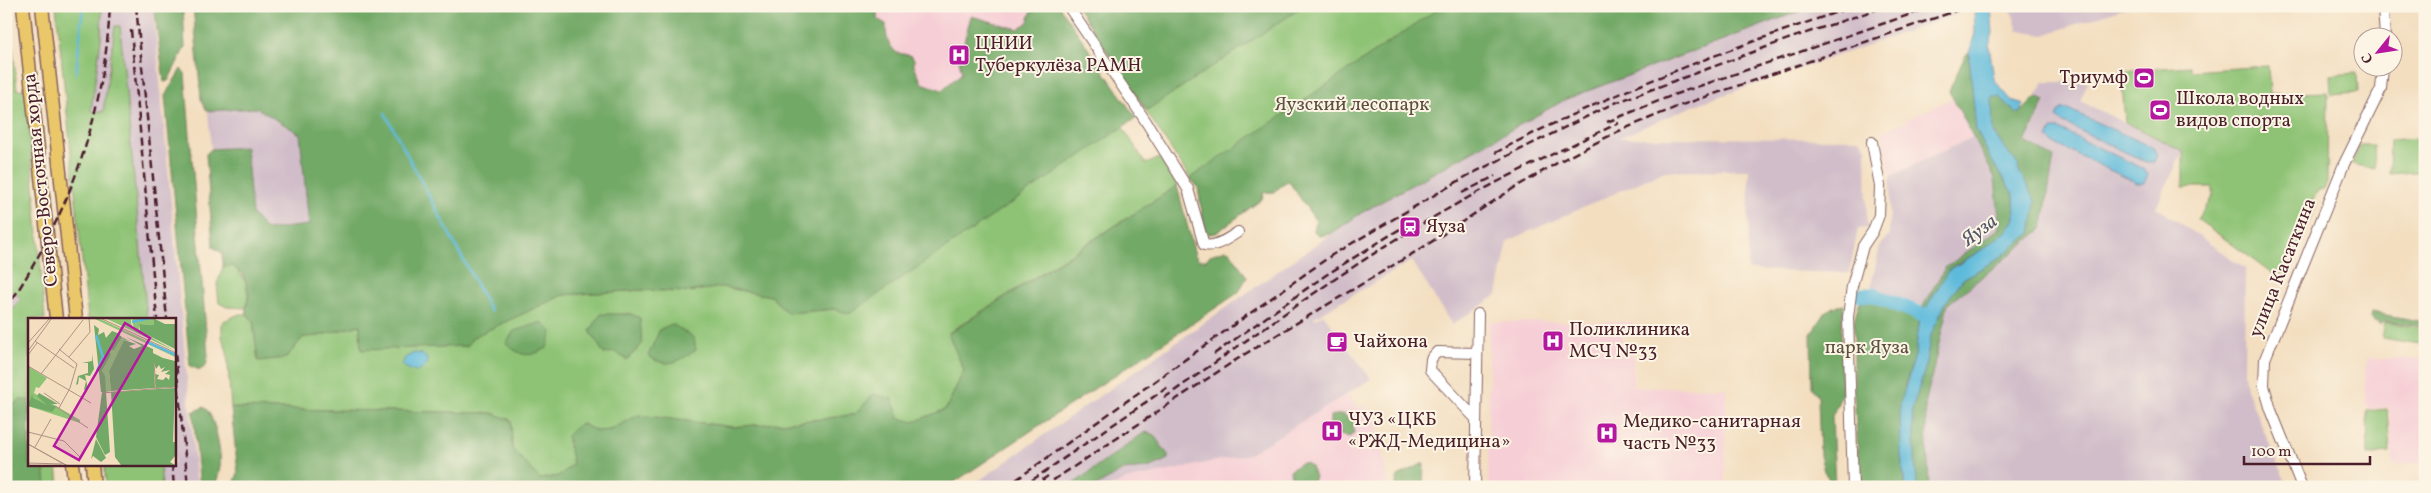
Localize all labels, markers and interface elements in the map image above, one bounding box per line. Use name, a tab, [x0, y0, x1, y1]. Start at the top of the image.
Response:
north arrow	[2354, 28, 2404, 78]
place label: ЦНИИ Туберкулёза РАМН	[975, 31, 1141, 79]
hospital icon: ЦНИИ Туберкулёза РАМН	[947, 43, 971, 67]
text: С	[2358, 49, 2379, 66]
place label: Триумф	[2059, 65, 2128, 91]
sports icon: Триумф	[2132, 66, 2156, 90]
street label: Северо-Восточная хорда	[17, 72, 65, 288]
place label: Школа водных видов спорта	[2176, 86, 2304, 134]
park label: Яузский лесопарк	[1275, 92, 1429, 118]
sports icon: Школа водных видов спорта	[2148, 98, 2172, 122]
street label: улица Касаткина	[2243, 194, 2323, 342]
water label: Яуза	[1956, 208, 2004, 254]
place label: Яуза	[1426, 214, 1466, 240]
station icon: Яуза	[1398, 215, 1422, 239]
place label: Поликлиника МСЧ №33	[1569, 317, 1690, 365]
inset map	[28, 318, 175, 466]
place label: Чайхона	[1353, 329, 1428, 355]
hospital icon: Поликлиника МСЧ №33	[1541, 329, 1565, 353]
cafe icon: Чайхона	[1325, 330, 1349, 354]
park label: парк Яуза	[1825, 335, 1909, 361]
place label: ЧУЗ «ЦКБ «РЖД-Медицина»	[1348, 407, 1510, 455]
place label: Медико-санитарная часть №33	[1623, 409, 1801, 457]
hospital icon: ЧУЗ «ЦКБ «РЖД-Медицина»	[1320, 419, 1344, 443]
hospital icon: Медико-санитарная часть №33	[1595, 421, 1619, 445]
scale bar	[2244, 433, 2370, 465]
text: 100 m	[2251, 442, 2291, 463]

